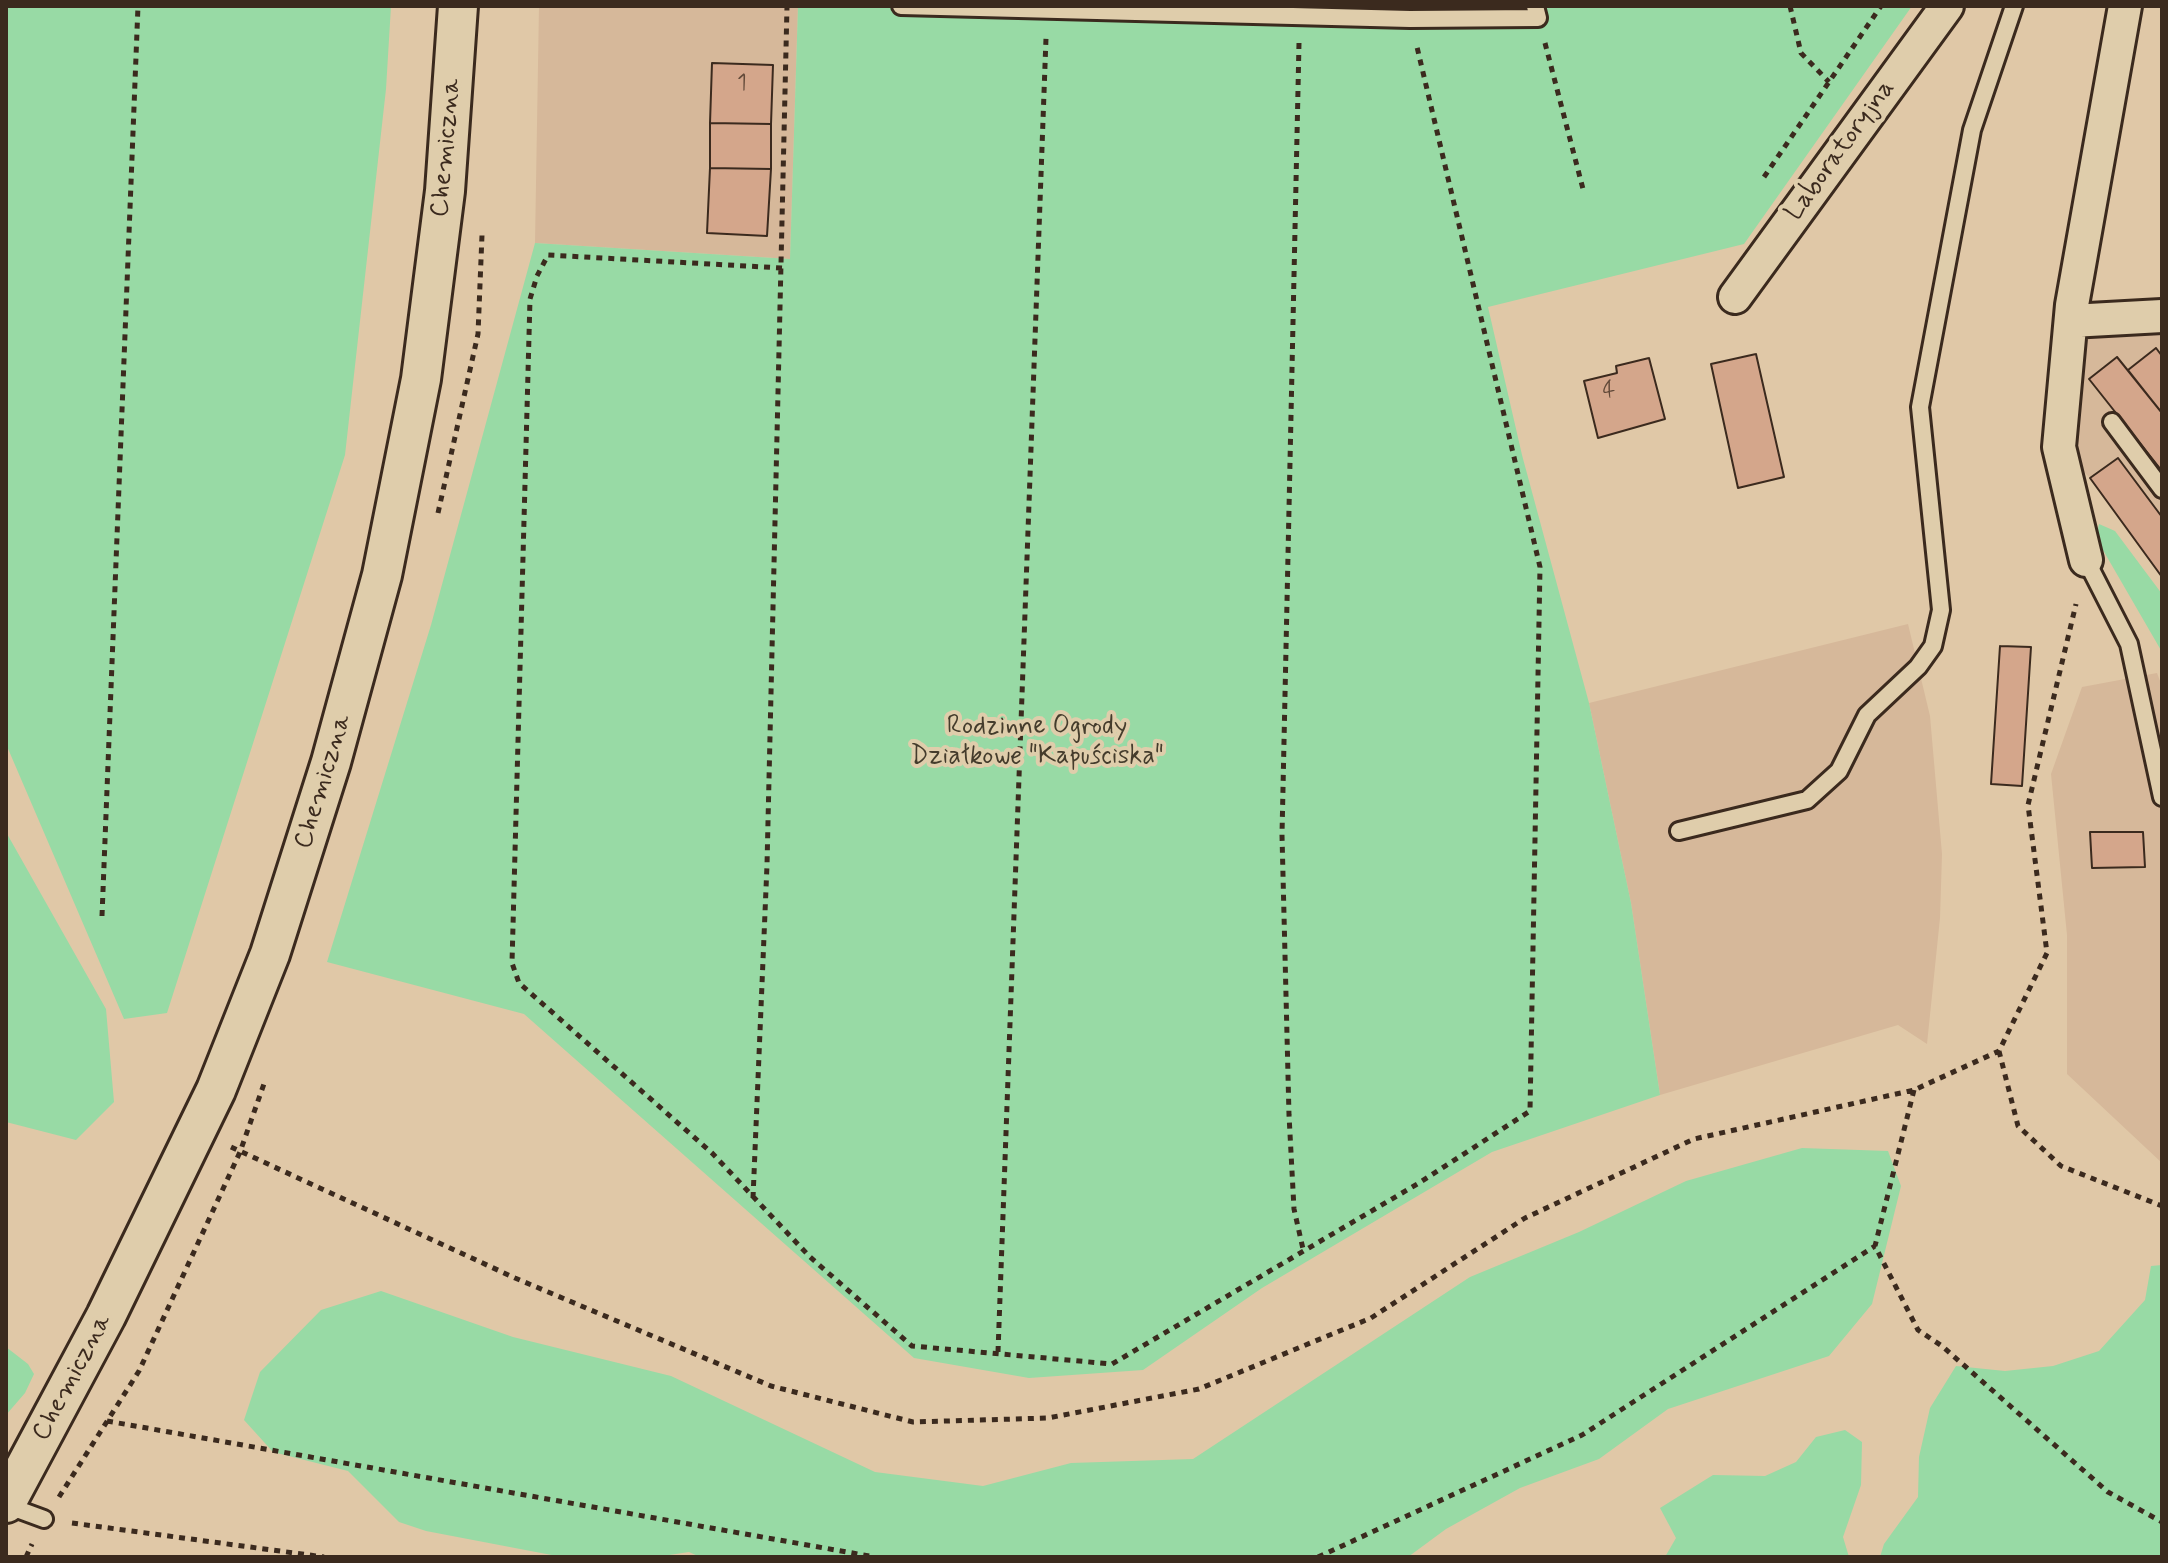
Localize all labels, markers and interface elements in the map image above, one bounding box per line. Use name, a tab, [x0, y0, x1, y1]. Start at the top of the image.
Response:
house number: 1	[737, 71, 747, 97]
street label: Laboratoryjna	[1779, 75, 1903, 227]
street label: Chemiczna	[425, 77, 469, 219]
house number: 4	[1603, 378, 1615, 404]
street label: Chemiczna	[289, 711, 359, 853]
park label: Rodzinne Ogrody Działkowe "Kapuściska"	[910, 712, 1164, 774]
street label: Chemiczna	[27, 1309, 119, 1447]

